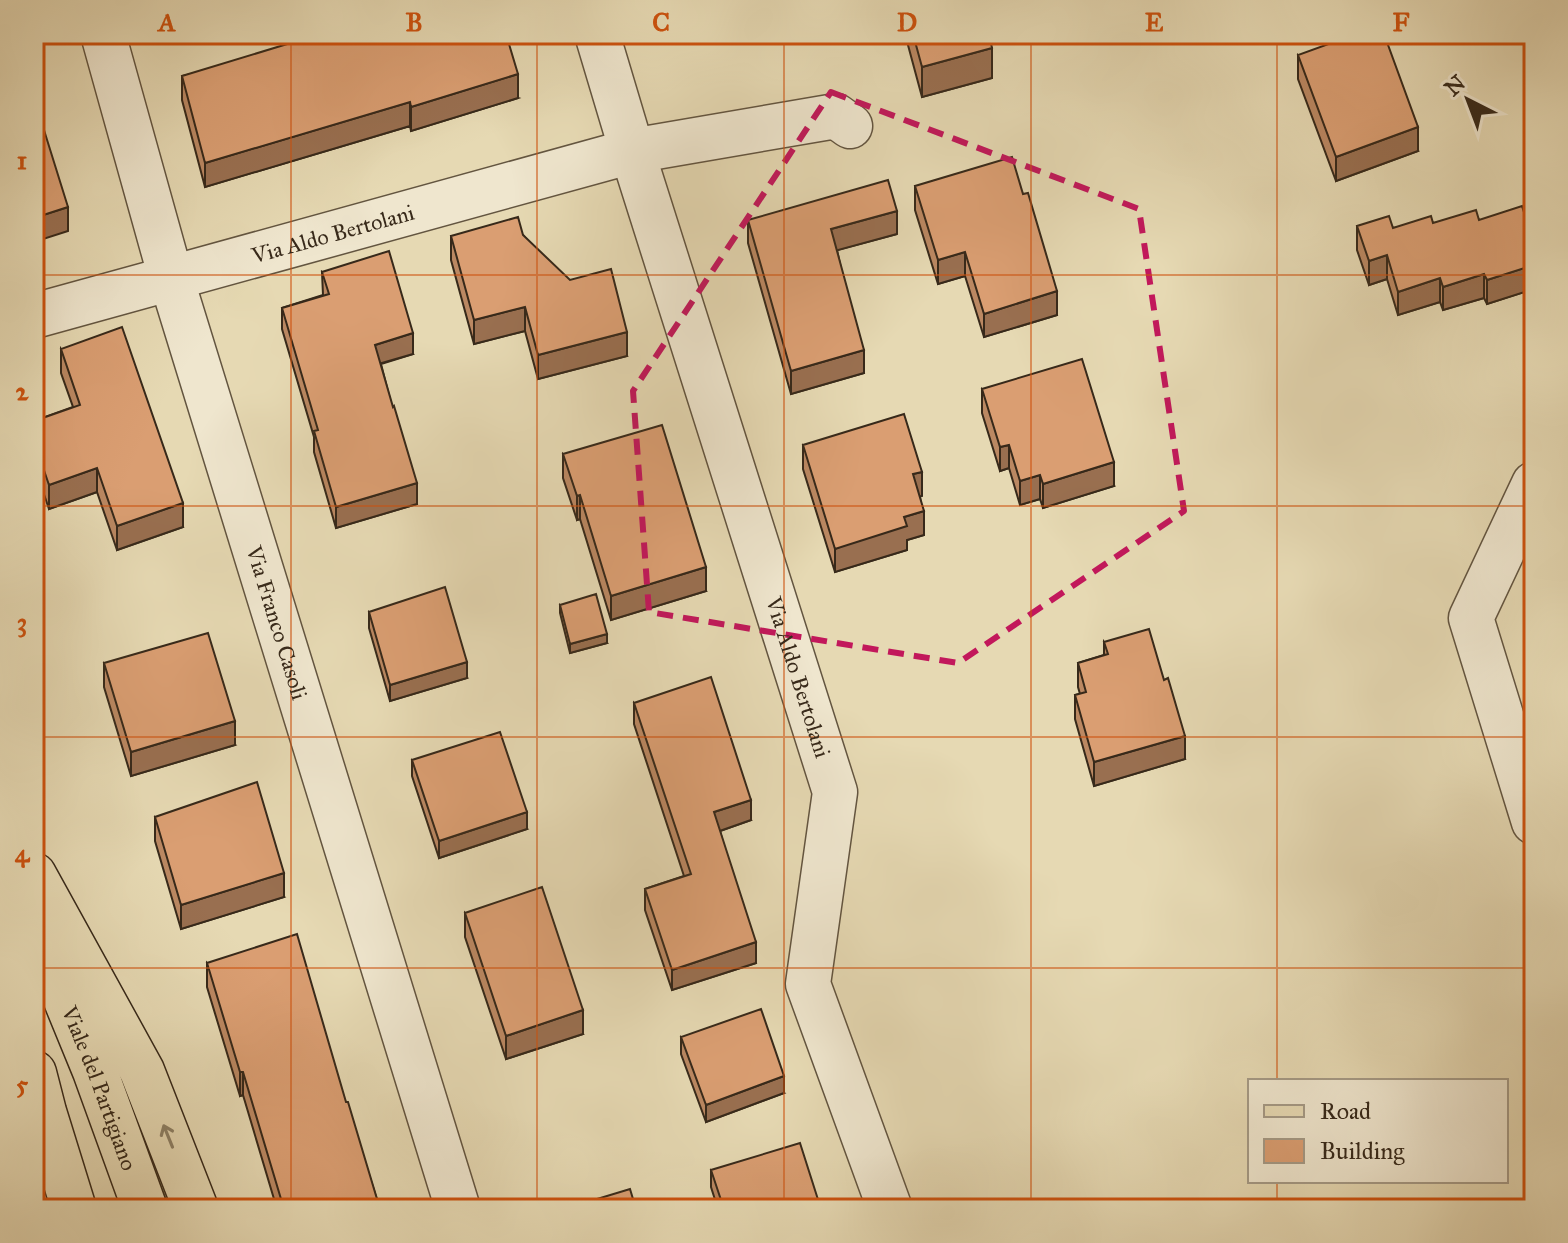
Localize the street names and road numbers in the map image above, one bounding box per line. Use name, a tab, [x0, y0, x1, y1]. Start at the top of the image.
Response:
street label: Via Aldo Bertolani	[248, 198, 417, 269]
street label: Via Franco Casoli	[241, 542, 314, 703]
street label: Via Aldo Bertolani	[760, 592, 837, 761]
street label: Viale del Partigiano	[56, 1001, 143, 1174]

